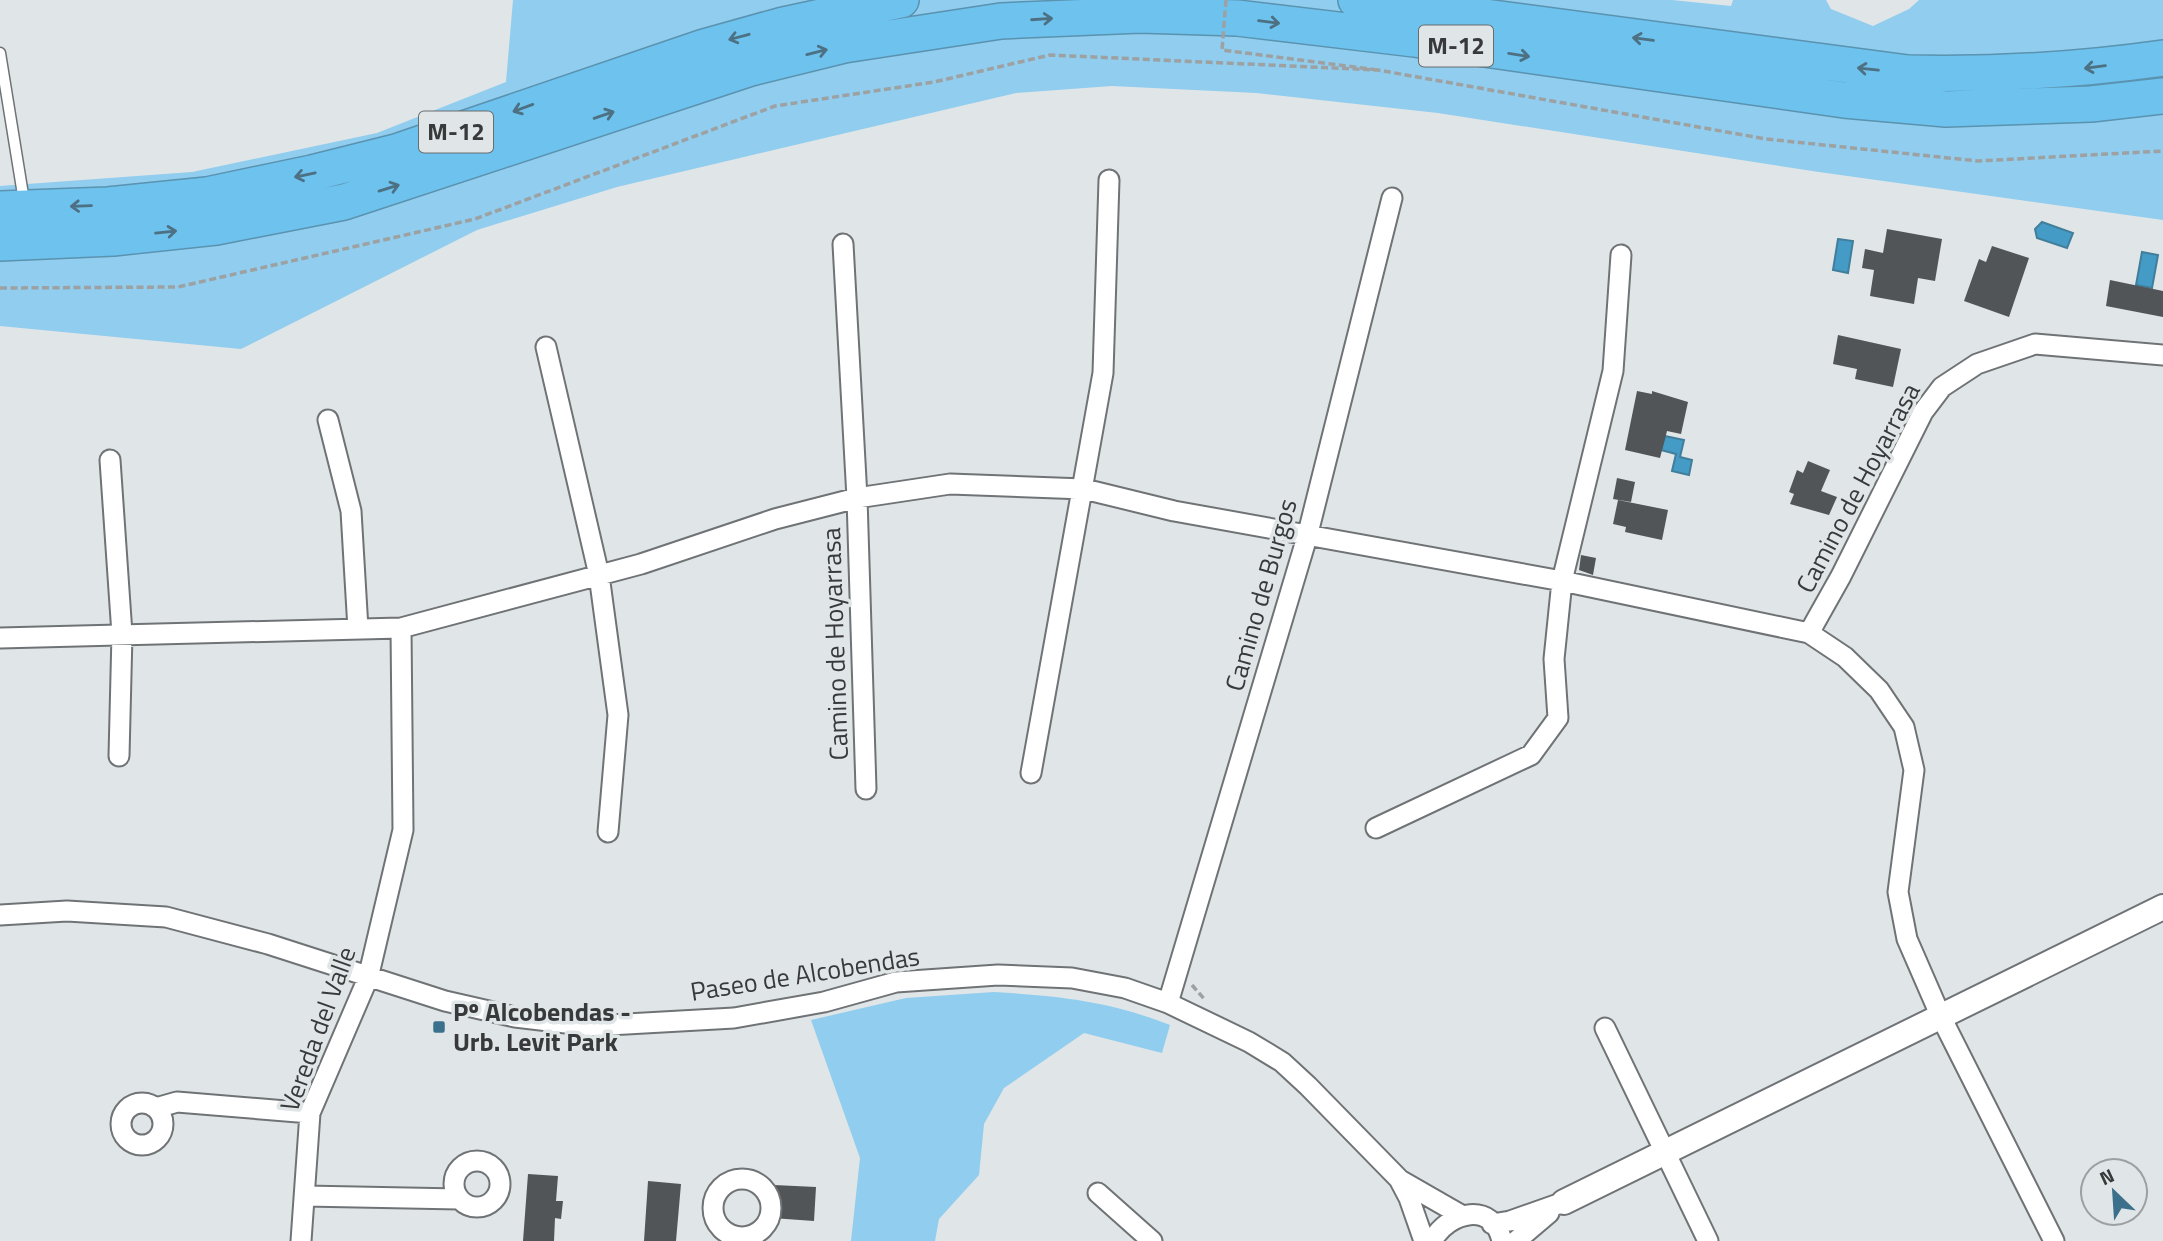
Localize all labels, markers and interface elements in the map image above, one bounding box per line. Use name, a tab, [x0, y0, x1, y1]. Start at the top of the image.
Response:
one-way arrow	[1030, 12, 1053, 25]
one-way arrow	[1257, 16, 1280, 29]
road number: M-12	[1419, 26, 1493, 66]
one-way arrow	[728, 31, 751, 44]
one-way arrow	[1632, 33, 1655, 46]
one-way arrow	[805, 44, 828, 58]
one-way arrow	[1507, 49, 1530, 62]
one-way arrow	[2085, 61, 2107, 74]
one-way arrow	[1858, 62, 1880, 75]
one-way arrow	[512, 103, 534, 115]
one-way arrow	[592, 108, 614, 120]
road number: M-12	[419, 112, 493, 152]
one-way arrow	[294, 168, 317, 182]
one-way arrow	[377, 181, 399, 194]
one-way arrow	[69, 200, 92, 213]
one-way arrow	[154, 226, 177, 239]
street label: Camino de Hoyarrasa	[1786, 376, 1929, 600]
street label: Camino de Burgos	[1214, 494, 1307, 696]
street label: Camino de Hoyarrasa	[811, 527, 858, 761]
street label: Paseo de Alcobendas	[687, 936, 922, 1011]
street label: Vereda del Valle	[270, 941, 365, 1117]
place label: Pº Alcobendas - Urb. Levit Park	[453, 992, 631, 1061]
marker: Pº Alcobendas - Urb. Levit Park	[431, 1019, 447, 1035]
north arrow	[2079, 1157, 2149, 1227]
text: N	[2095, 1160, 2119, 1192]

